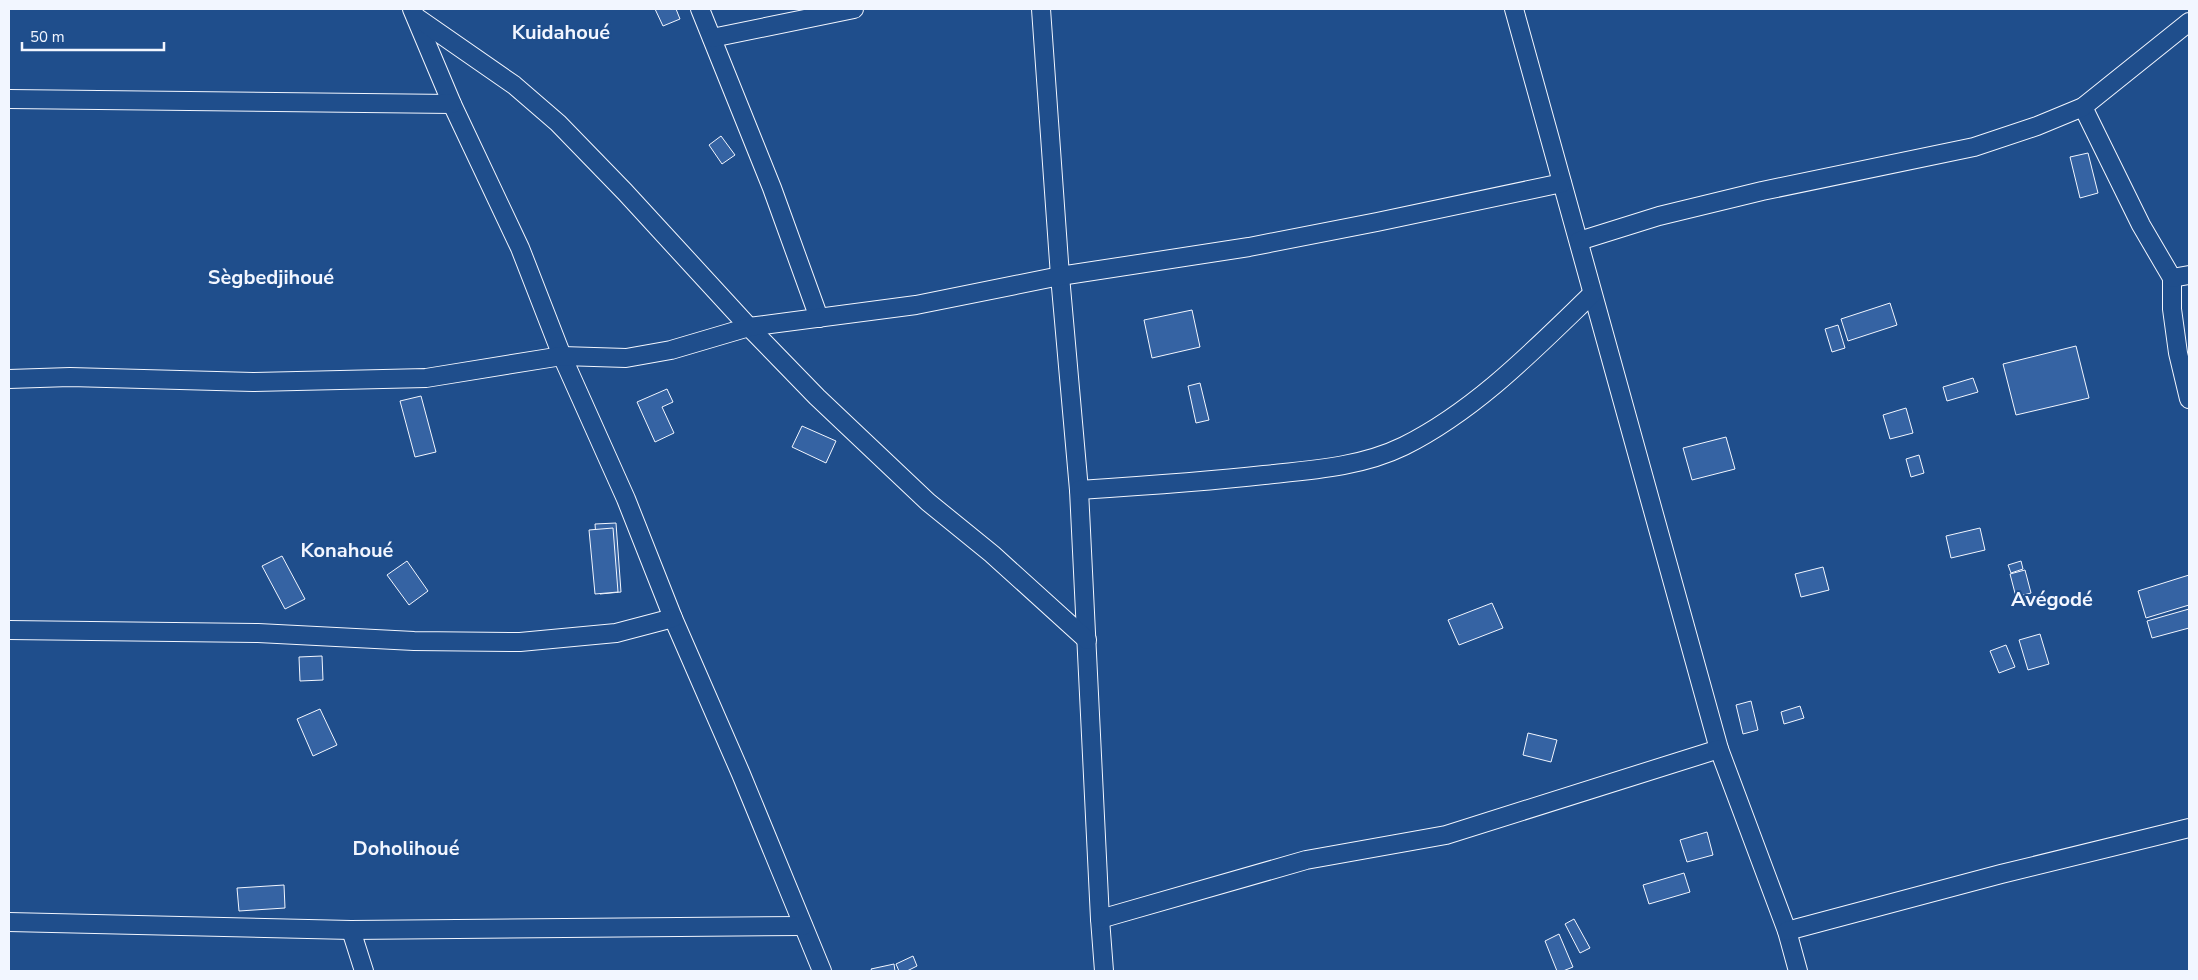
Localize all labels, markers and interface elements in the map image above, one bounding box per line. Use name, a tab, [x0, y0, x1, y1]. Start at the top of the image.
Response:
district label: Kuidahoué	[512, 19, 610, 46]
scale bar	[22, 20, 165, 52]
text: 50 m	[30, 27, 65, 47]
district label: Sègbedjihoué	[208, 264, 334, 291]
district label: Konahoué	[301, 537, 394, 564]
district label: Avégodé	[2011, 586, 2093, 613]
district label: Doholihoué	[352, 835, 460, 862]

